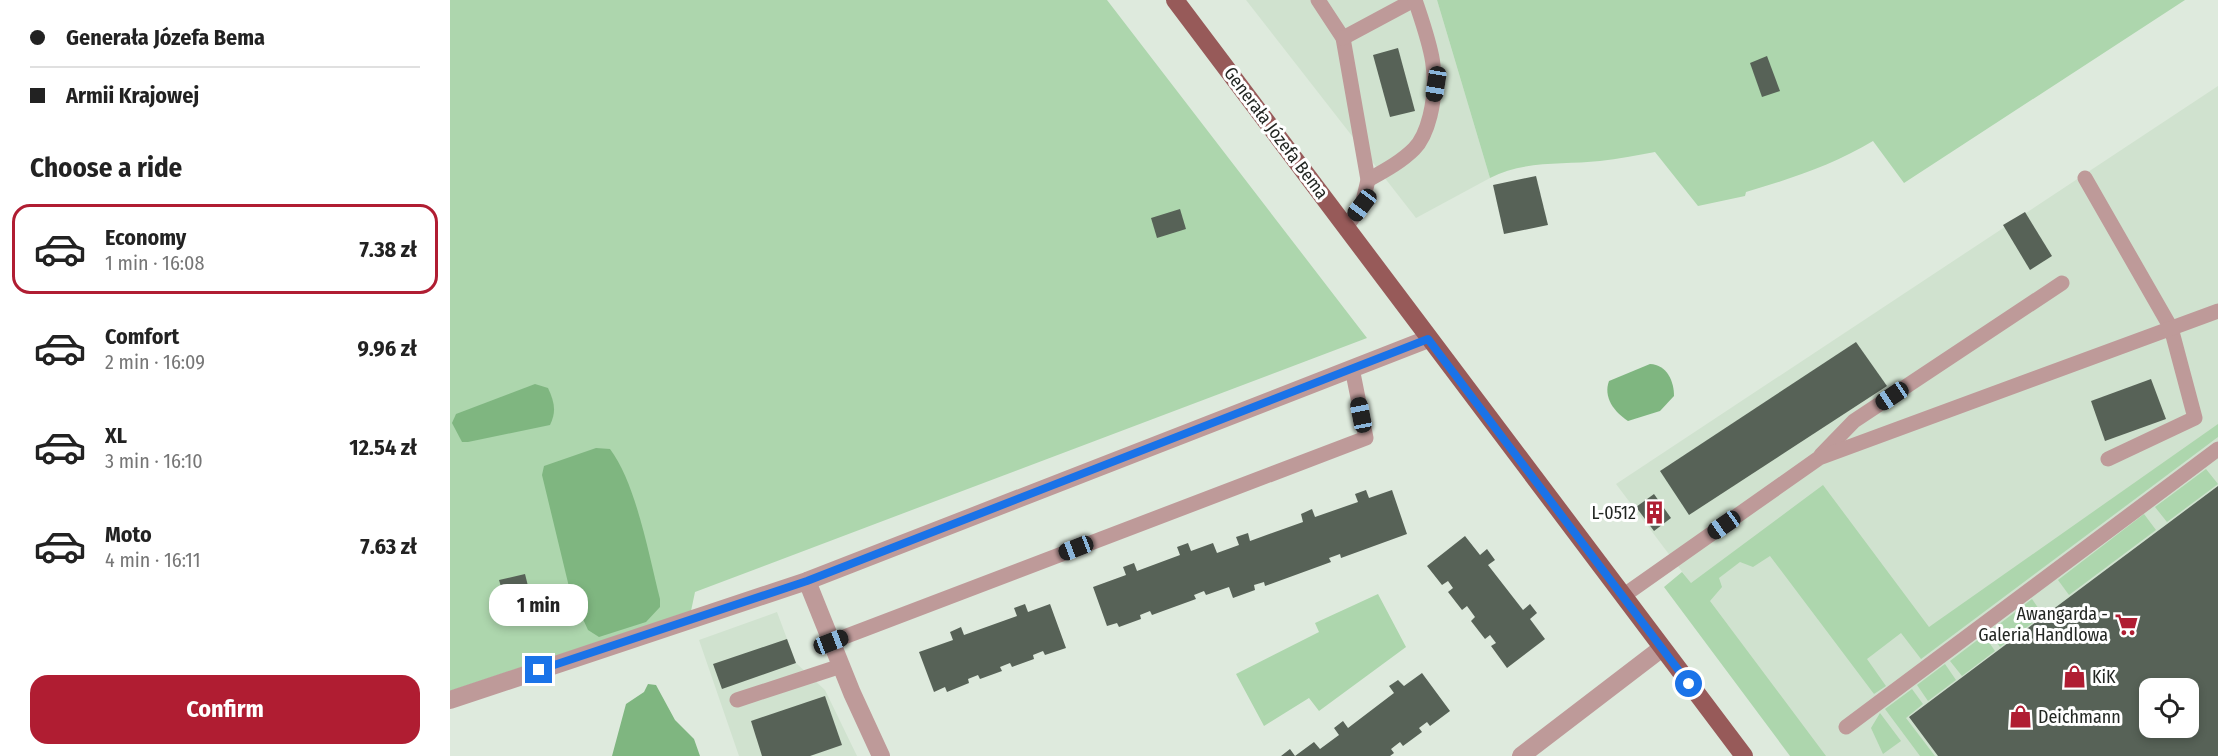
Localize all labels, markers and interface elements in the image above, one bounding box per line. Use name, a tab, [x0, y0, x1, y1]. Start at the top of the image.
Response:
text: Generała Józefa Bema	[66, 24, 265, 51]
street label: Generała Józefa Bema	[1219, 63, 1333, 204]
car	[1424, 65, 1448, 103]
text: Armii Krajowej	[66, 82, 199, 109]
text: Choose a ride	[30, 152, 182, 184]
car	[1344, 185, 1380, 225]
icon: car	[33, 222, 87, 276]
text: Economy	[105, 224, 186, 251]
text: 7.38 zł	[359, 236, 417, 263]
text: 1 min · 16:08	[105, 251, 204, 275]
icon: car	[33, 321, 87, 375]
text: Comfort	[105, 323, 179, 350]
text: 9.96 zł	[357, 335, 417, 362]
text: 2 min · 16:09	[105, 350, 205, 374]
car	[1872, 378, 1912, 414]
car	[1349, 396, 1373, 434]
icon: car	[33, 420, 87, 474]
text: XL	[105, 422, 127, 449]
text: 12.54 zł	[349, 434, 417, 461]
text: 3 min · 16:10	[105, 449, 203, 473]
building icon: L-0512	[1641, 500, 1667, 526]
place label: L-0512	[1591, 502, 1636, 524]
car	[1704, 507, 1744, 543]
icon: car	[33, 519, 87, 573]
text: Moto	[105, 521, 152, 548]
text: 7.63 zł	[360, 533, 417, 560]
car	[1056, 533, 1096, 563]
text: 4 min · 16:11	[105, 548, 200, 572]
callout: 1 min	[490, 583, 588, 625]
text: 1 min	[517, 593, 560, 617]
place label: Awangarda - Galeria Handlowa	[1978, 603, 2108, 646]
supermarket icon: Awangarda - Galeria Handlowa	[2113, 611, 2139, 637]
car	[811, 627, 851, 657]
route end	[525, 656, 552, 683]
shop icon: KiK	[2061, 664, 2087, 690]
place label: KiK	[2092, 666, 2116, 688]
route start	[1675, 670, 1702, 697]
button: Confirm	[30, 675, 420, 744]
map controls	[2139, 678, 2199, 738]
button: locate	[2139, 678, 2199, 738]
shop icon: Deichmann	[2007, 704, 2033, 730]
place label: Deichmann	[2038, 706, 2121, 728]

